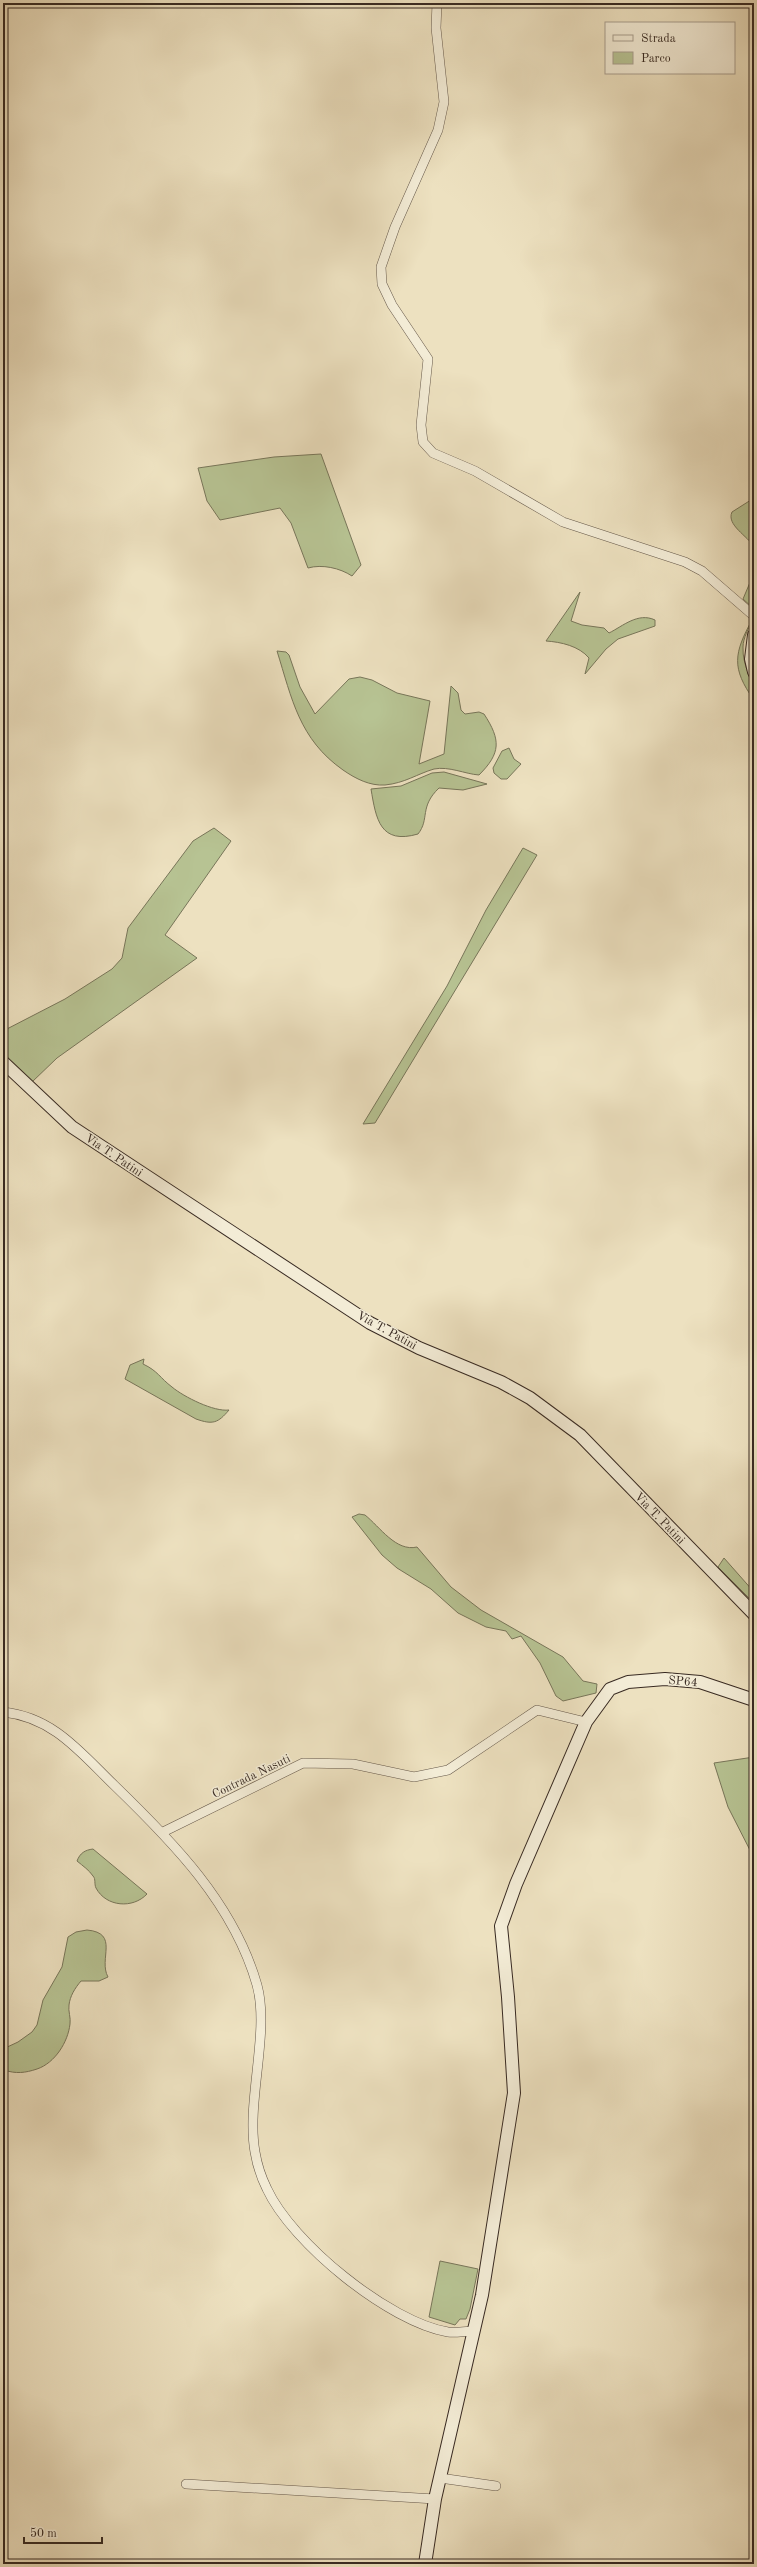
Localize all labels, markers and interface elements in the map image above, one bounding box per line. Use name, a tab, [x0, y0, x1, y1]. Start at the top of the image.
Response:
legend	[605, 22, 735, 74]
text: Strada	[641, 33, 676, 45]
text: Parco	[641, 53, 671, 65]
street label: Via T. Patini	[83, 1132, 144, 1179]
street label: Via T. Patini	[355, 1310, 419, 1352]
street label: Via T. Patini	[632, 1491, 687, 1547]
street label: SP64	[668, 1675, 698, 1689]
street label: Contrada Nasuti	[210, 1753, 292, 1801]
scale bar	[24, 2519, 102, 2545]
text: 50 m	[30, 2527, 57, 2540]

